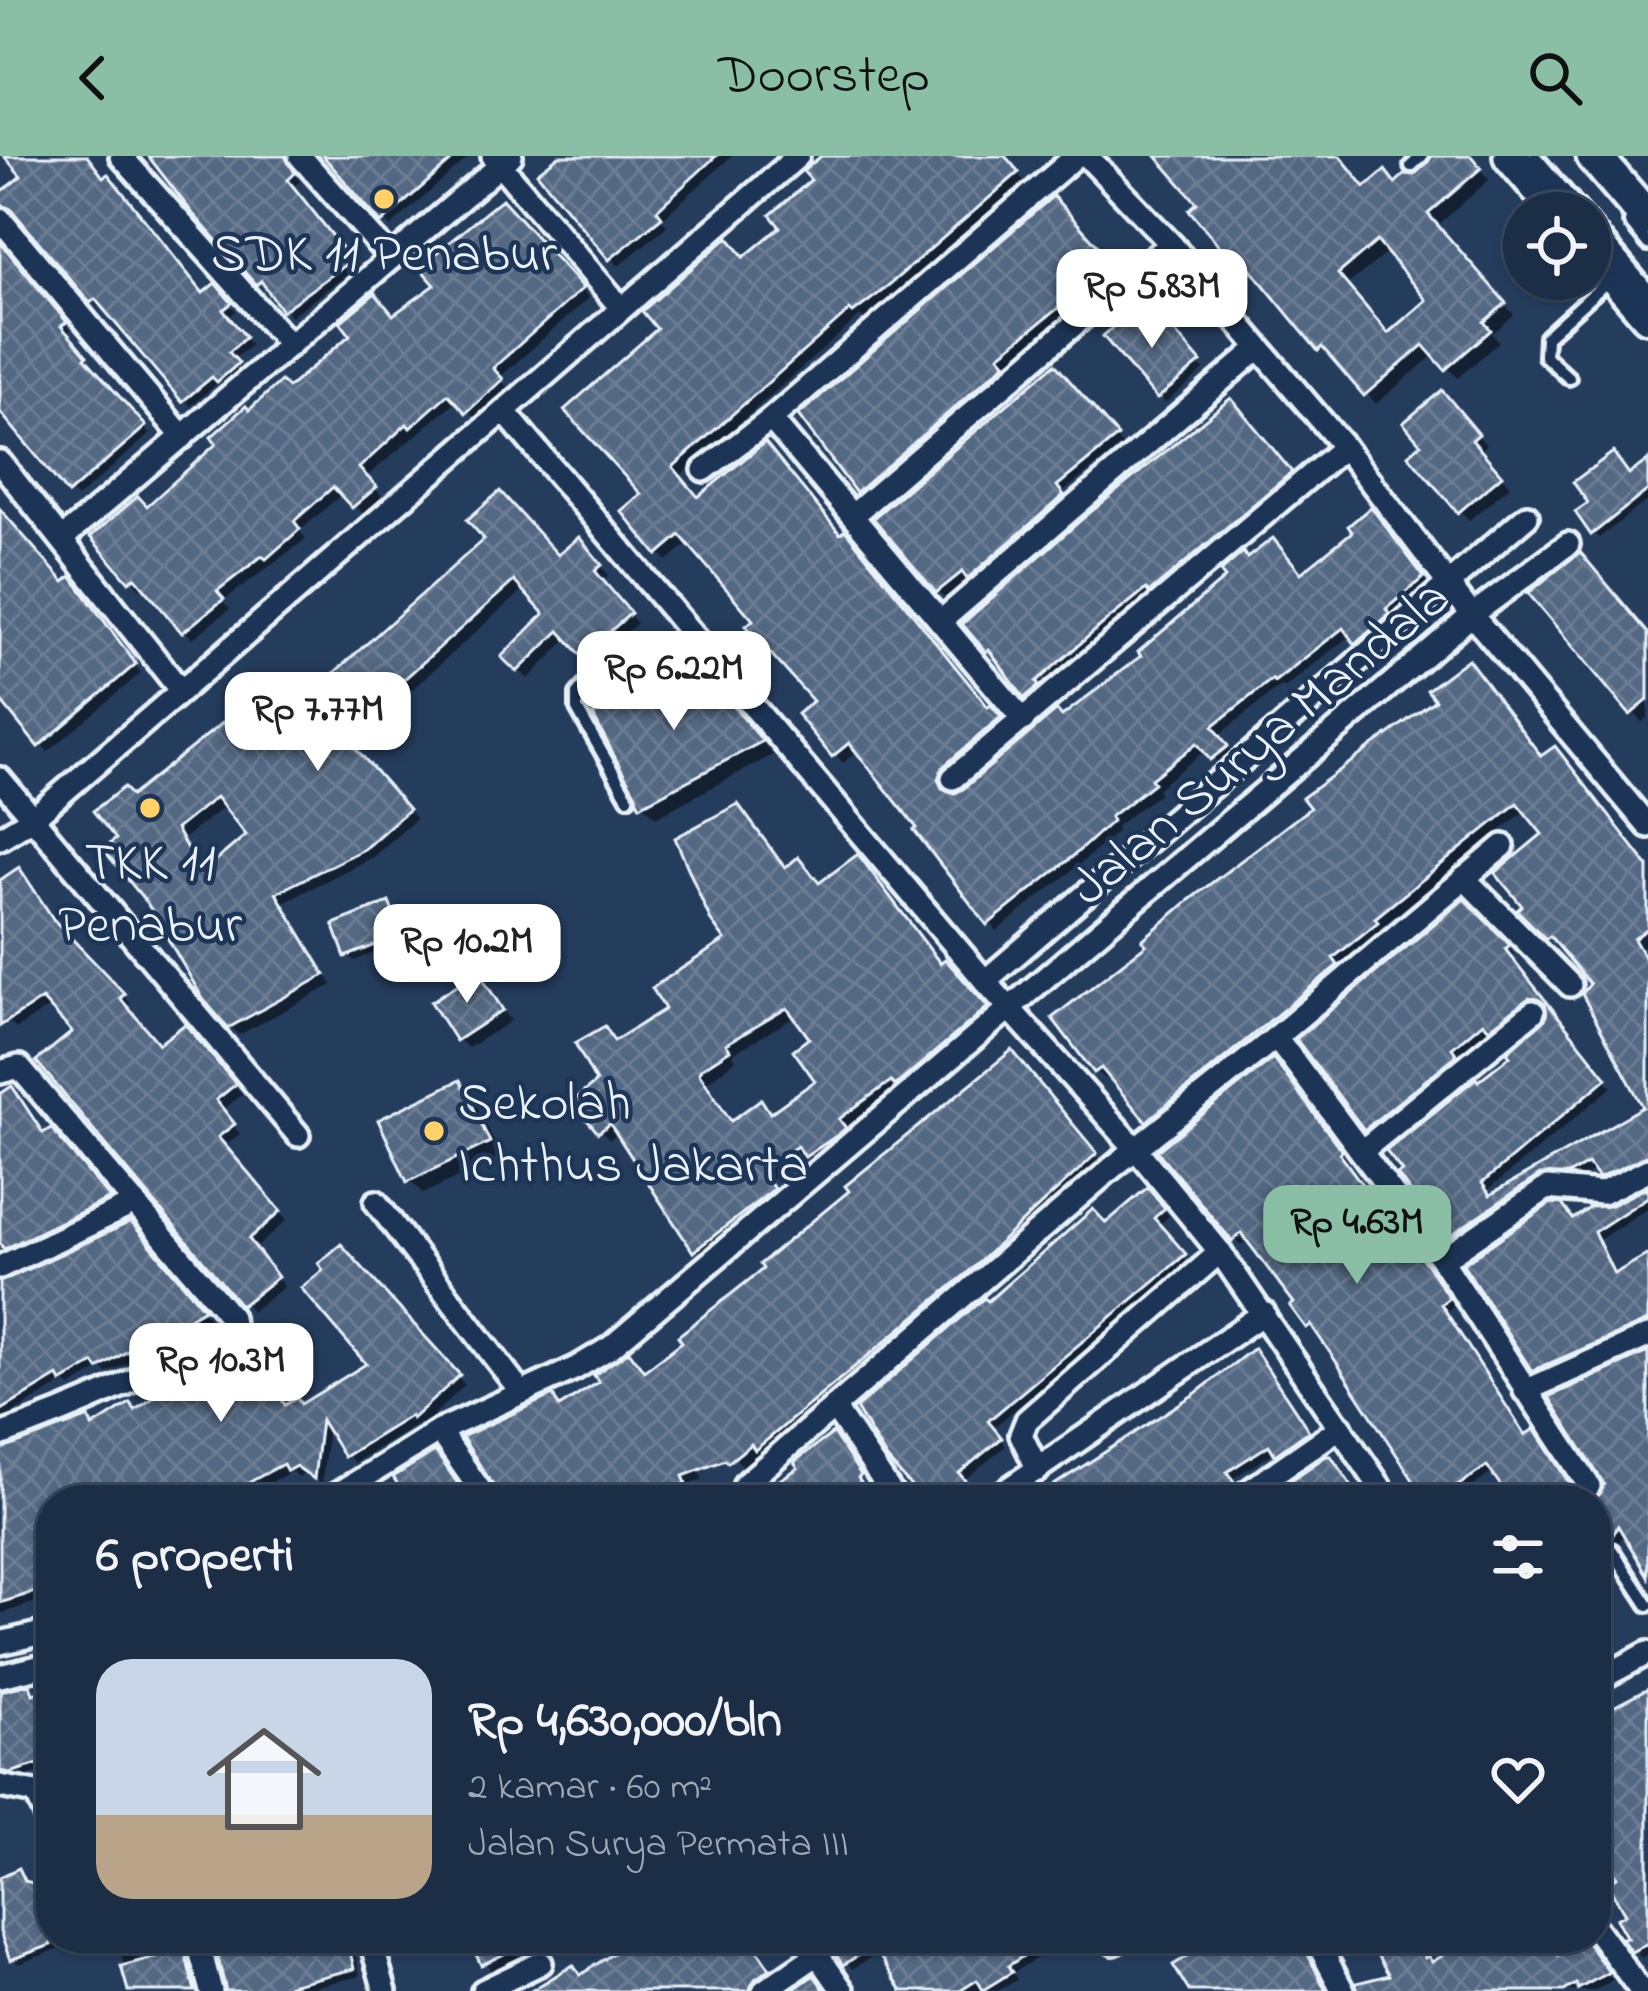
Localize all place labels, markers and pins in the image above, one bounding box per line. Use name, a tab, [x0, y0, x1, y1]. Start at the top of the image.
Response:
marker: SDK 11 Penabur	[371, 186, 397, 212]
place label: SDK 11 Penabur	[211, 218, 557, 296]
pin: Rp 5.83M	[1028, 249, 1276, 351]
pin: Rp 6.22M	[550, 631, 798, 733]
pin: Rp 7.77M	[194, 672, 442, 774]
marker: TKK 11 Penabur	[137, 795, 163, 821]
place label: TKK 11 Penabur	[58, 827, 242, 967]
pin: Rp 10.2M	[343, 904, 591, 1006]
place label: Sekolah Ichthus Jakarta	[458, 1067, 808, 1207]
marker: Sekolah Ichthus Jakarta	[421, 1118, 447, 1144]
pin: Rp 4.63M	[1233, 1185, 1481, 1287]
pin: Rp 10.3M	[97, 1323, 345, 1425]

